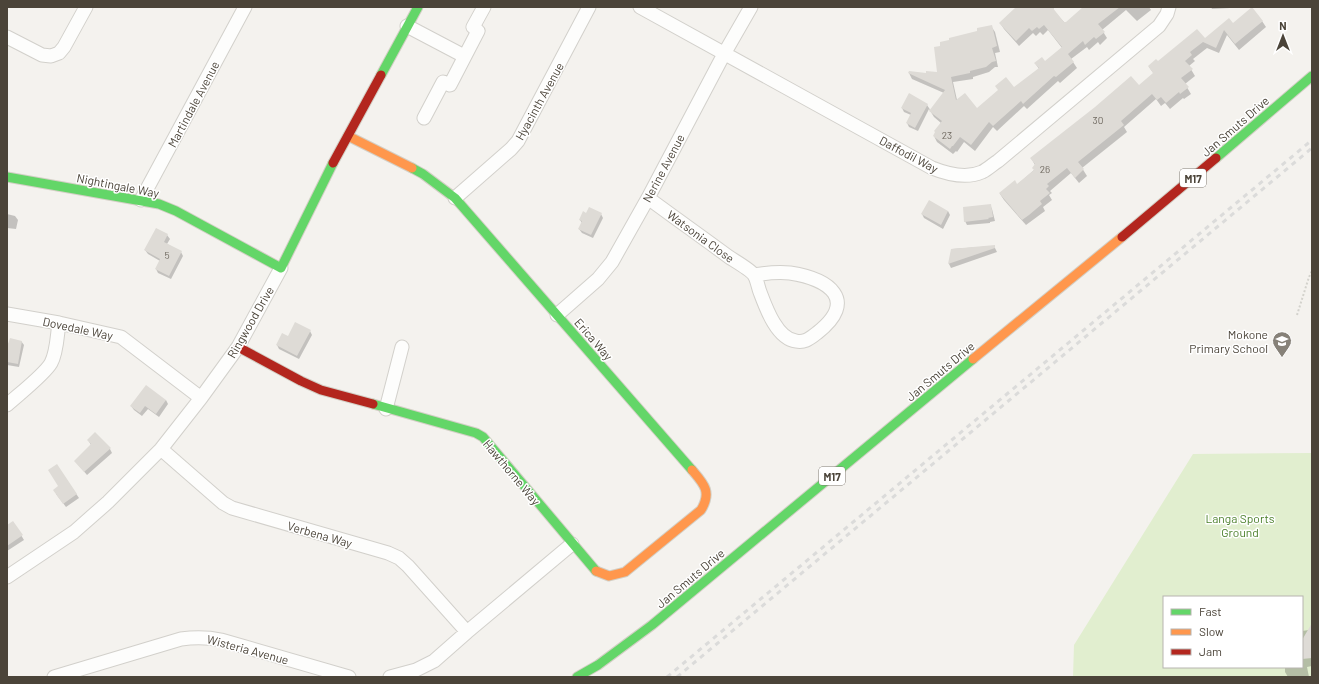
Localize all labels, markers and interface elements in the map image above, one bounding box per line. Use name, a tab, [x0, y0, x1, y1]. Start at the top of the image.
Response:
north arrow	[1263, 16, 1303, 56]
text: N	[1279, 19, 1287, 32]
street label: Martindale Avenue	[164, 59, 222, 149]
street label: Hyacinth Avenue	[512, 60, 566, 142]
street label: Jan Smuts Drive	[1198, 93, 1272, 159]
house number: 30	[1093, 114, 1103, 126]
house number: 23	[942, 129, 952, 141]
street label: Nerine Avenue	[639, 131, 687, 205]
street label: Daffodil Way	[877, 133, 941, 175]
house number: 26	[1040, 163, 1050, 175]
road number: M17	[1180, 169, 1206, 187]
street label: Nightingale Way	[76, 170, 161, 200]
street label: Watsonia Close	[665, 207, 737, 265]
house number: 5	[164, 249, 170, 261]
street label: Ringwood Drive	[224, 284, 276, 360]
street label: Dovedale Way	[42, 314, 115, 342]
street label: Erica Way	[572, 315, 616, 363]
place label: Mokone Primary School	[1189, 327, 1268, 355]
school or university icon: Mokone Primary School	[1271, 330, 1293, 358]
street label: Jan Smuts Drive	[903, 338, 977, 404]
street label: Hawthorne Way	[481, 436, 544, 508]
road number: M17	[819, 467, 845, 485]
park label: Langa Sports Ground	[1205, 511, 1275, 539]
street label: Verbena Way	[286, 518, 354, 550]
street label: Jan Smuts Drive	[653, 545, 727, 611]
legend	[1163, 596, 1303, 668]
text: Fast	[1199, 604, 1222, 618]
text: Slow	[1199, 624, 1224, 638]
street label: Wisteria Avenue	[206, 631, 290, 667]
text: Jam	[1199, 644, 1222, 658]

